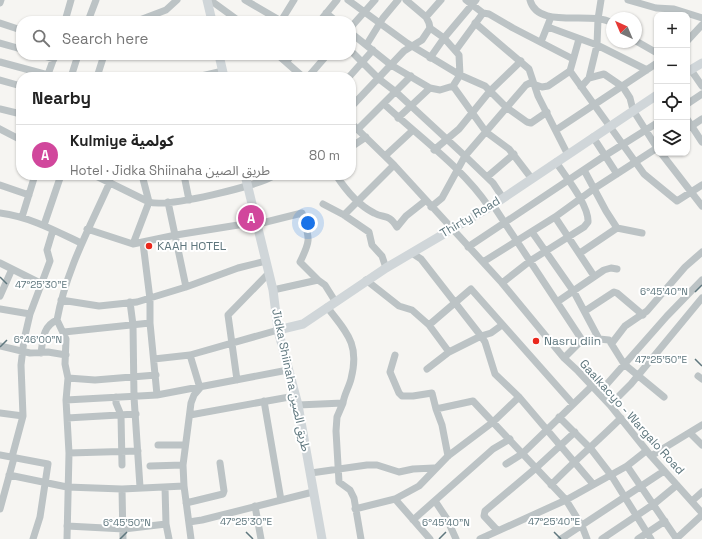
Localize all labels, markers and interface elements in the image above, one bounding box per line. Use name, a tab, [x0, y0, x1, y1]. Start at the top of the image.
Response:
north arrow	[606, 12, 642, 48]
map controls	[654, 12, 690, 156]
button: +	[654, 12, 690, 48]
search box	[16, 16, 356, 60]
icon: search	[30, 27, 52, 49]
text: Search here	[62, 29, 148, 48]
button: −	[654, 48, 690, 84]
button: locate	[654, 84, 690, 120]
text: Nearby	[32, 87, 91, 109]
button: layers	[654, 120, 690, 156]
text: Kulmiye كولمية	[70, 131, 174, 150]
text: A	[41, 147, 49, 164]
text: 80 m	[309, 147, 340, 164]
text: Hotel · Jidka Shiinaha طريق الصين	[70, 162, 270, 179]
street label: Thirty Road	[437, 193, 503, 241]
pin: A	[238, 203, 264, 233]
your location	[298, 213, 318, 233]
place label: KAAH HOTEL	[157, 238, 227, 254]
marker: KAAH HOTEL	[144, 241, 154, 251]
text: 47°25'30"E	[15, 278, 67, 291]
text: 6°45'40"N	[640, 285, 688, 298]
street label: Jidka Shiinaha طريق الصين	[268, 307, 314, 453]
text: 6°46'00"N	[14, 333, 62, 346]
place label: Nasru diin	[544, 333, 601, 349]
marker: Nasru diin	[531, 336, 541, 346]
text: 47°25'50"E	[635, 353, 687, 366]
street label: Gaalkacyo - Wargalo Road	[576, 356, 688, 478]
text: 47°25'30"E	[220, 515, 272, 528]
text: 47°25'40"E	[528, 515, 580, 528]
text: 6°45'50"N	[103, 516, 151, 529]
text: 6°45'40"N	[422, 516, 470, 529]

